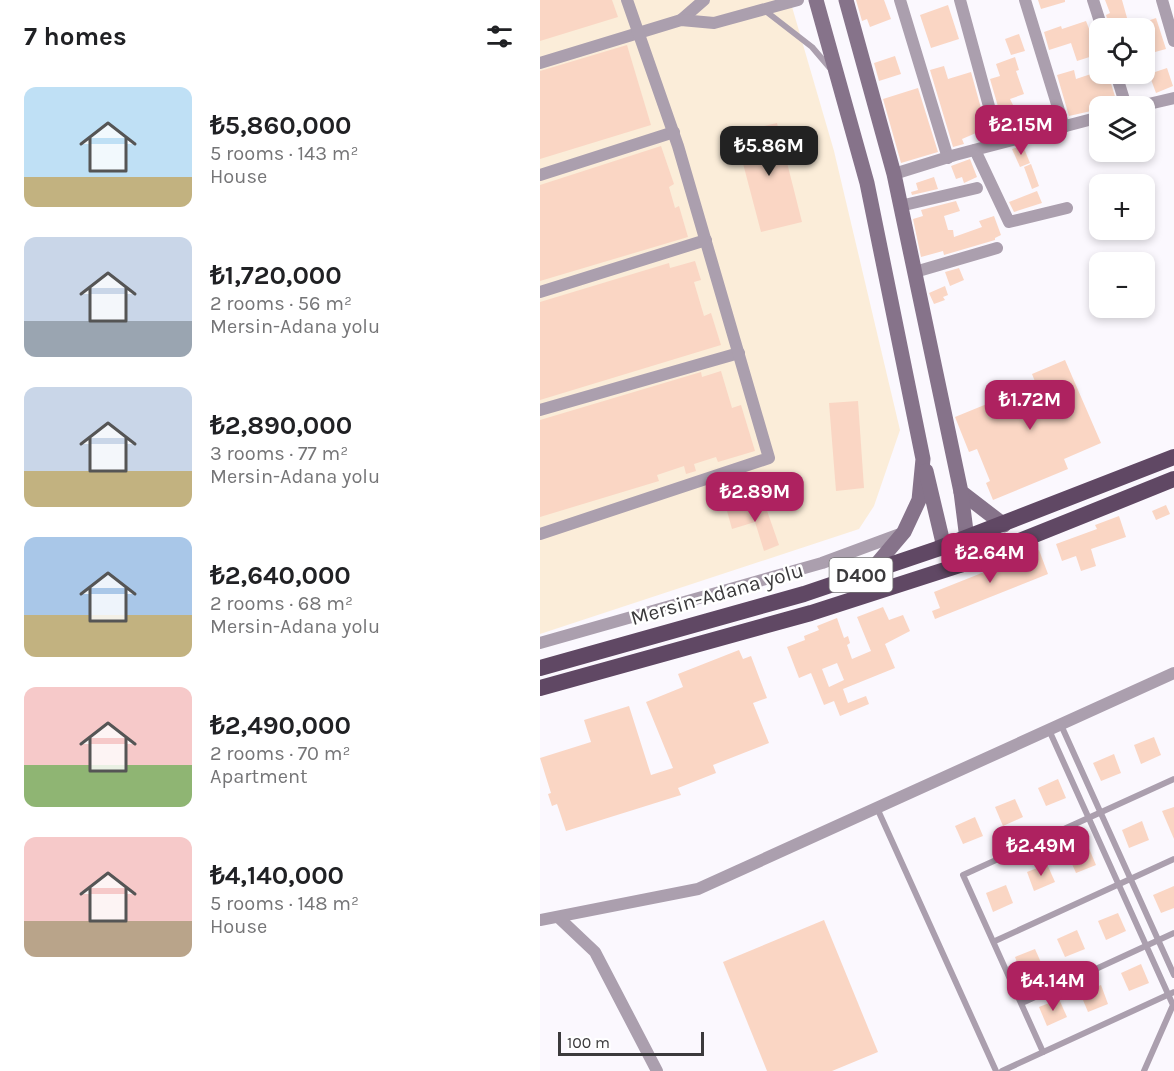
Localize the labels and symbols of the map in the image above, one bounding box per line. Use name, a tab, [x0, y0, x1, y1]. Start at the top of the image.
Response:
pin: ₺2.15M	[972, 105, 1070, 156]
pin: ₺5.86M	[720, 126, 818, 177]
pin: ₺1.72M	[981, 380, 1079, 431]
pin: ₺2.89M	[706, 472, 804, 523]
pin: ₺2.64M	[941, 533, 1039, 584]
street label: Mersin-Adana yolu	[628, 558, 806, 630]
road number: D400	[830, 558, 892, 592]
pin: ₺2.49M	[992, 826, 1090, 877]
pin: ₺4.14M	[1004, 961, 1102, 1012]
scale bar	[558, 1029, 704, 1056]

